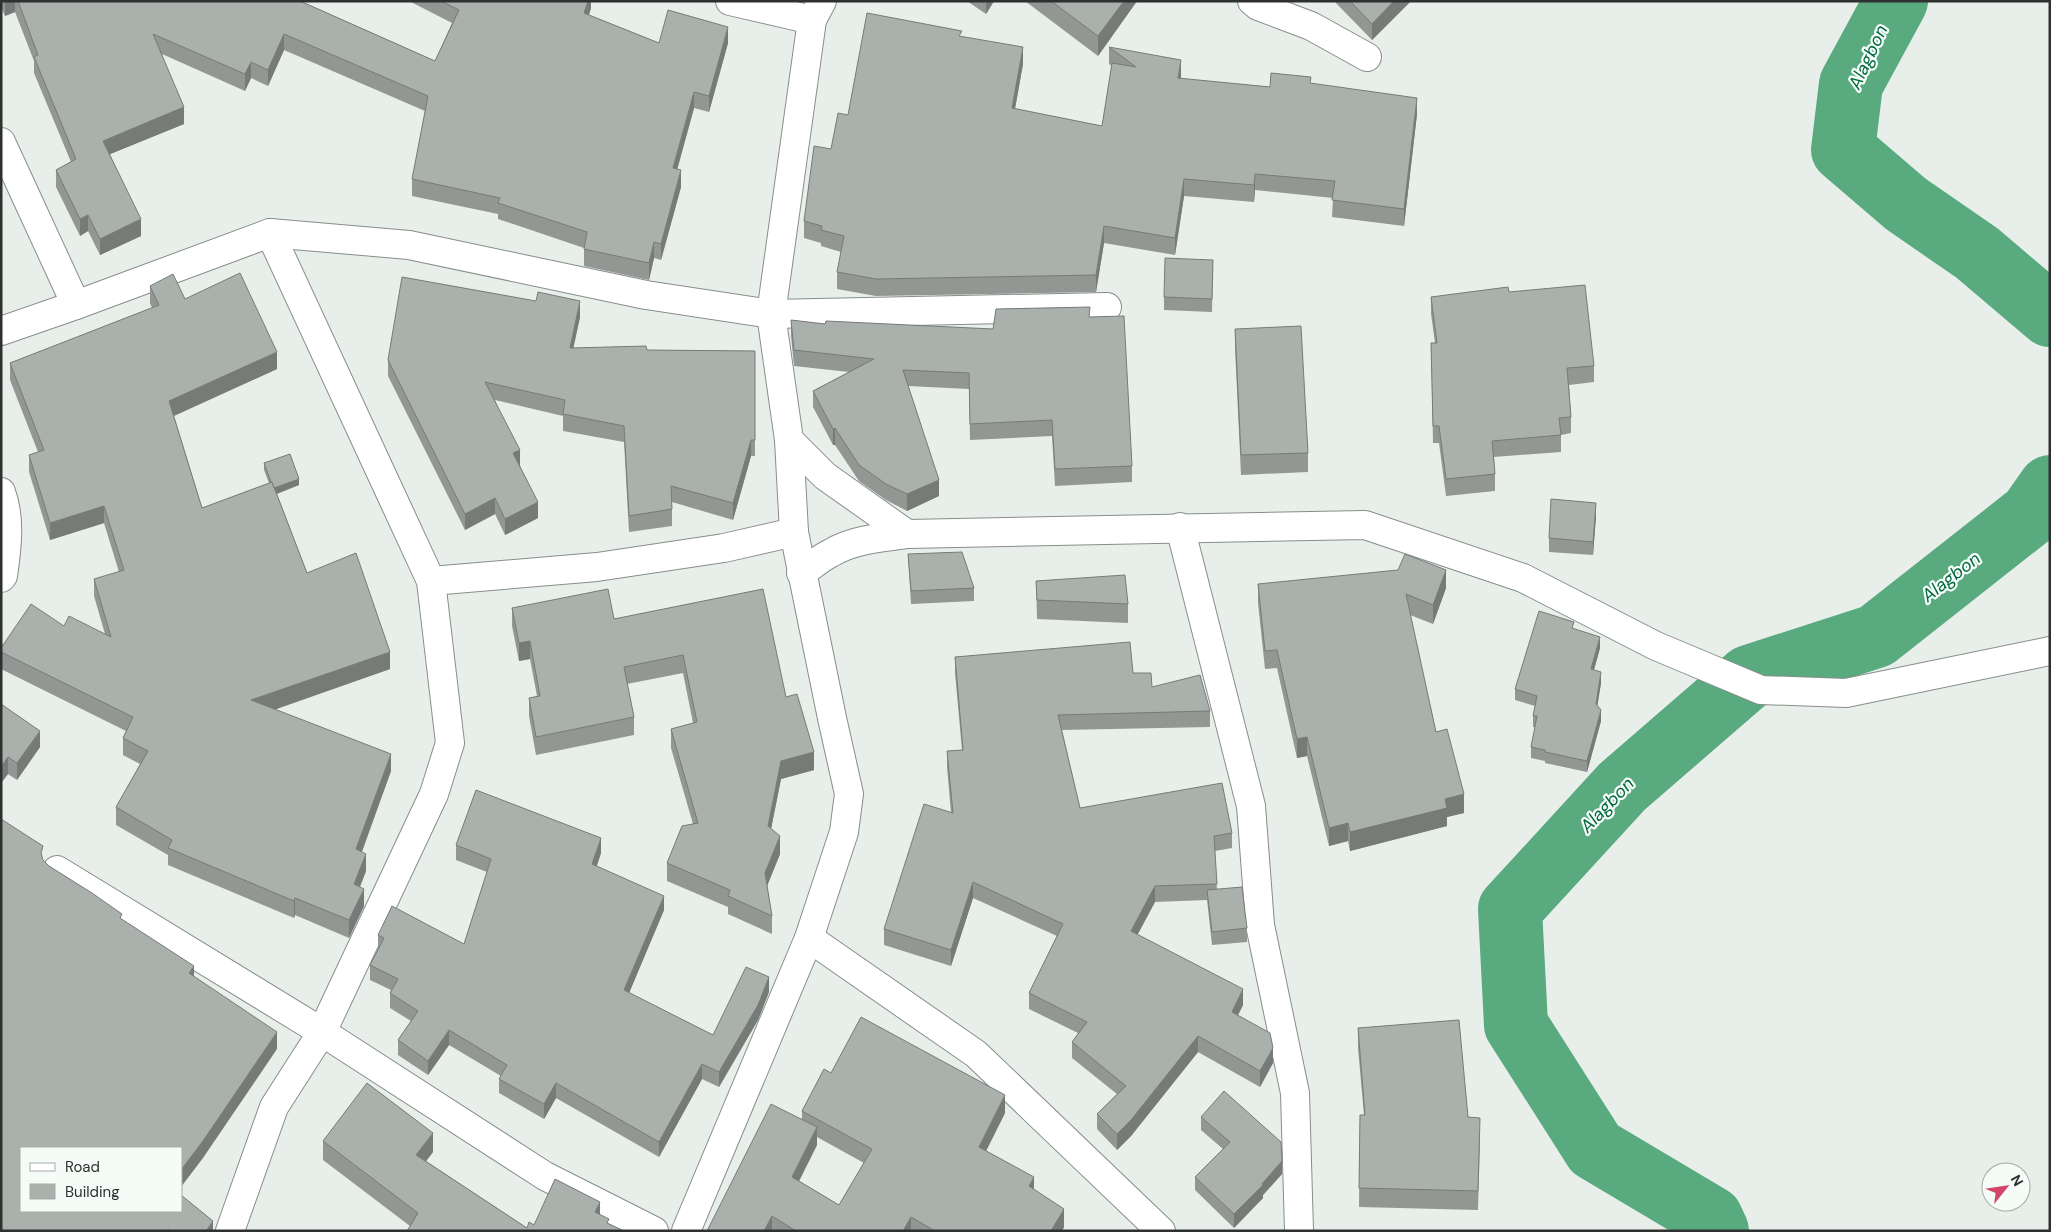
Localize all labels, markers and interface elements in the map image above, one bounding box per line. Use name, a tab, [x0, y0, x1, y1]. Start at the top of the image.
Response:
water label: Alagbon	[1842, 21, 1893, 94]
water label: Alagbon	[1916, 547, 1985, 608]
water label: Alagbon	[1574, 772, 1639, 839]
legend	[20, 1147, 182, 1212]
text: Road	[65, 1157, 100, 1177]
north arrow	[1981, 1162, 2031, 1212]
text: N	[2007, 1172, 2028, 1189]
text: Building	[65, 1182, 120, 1202]

